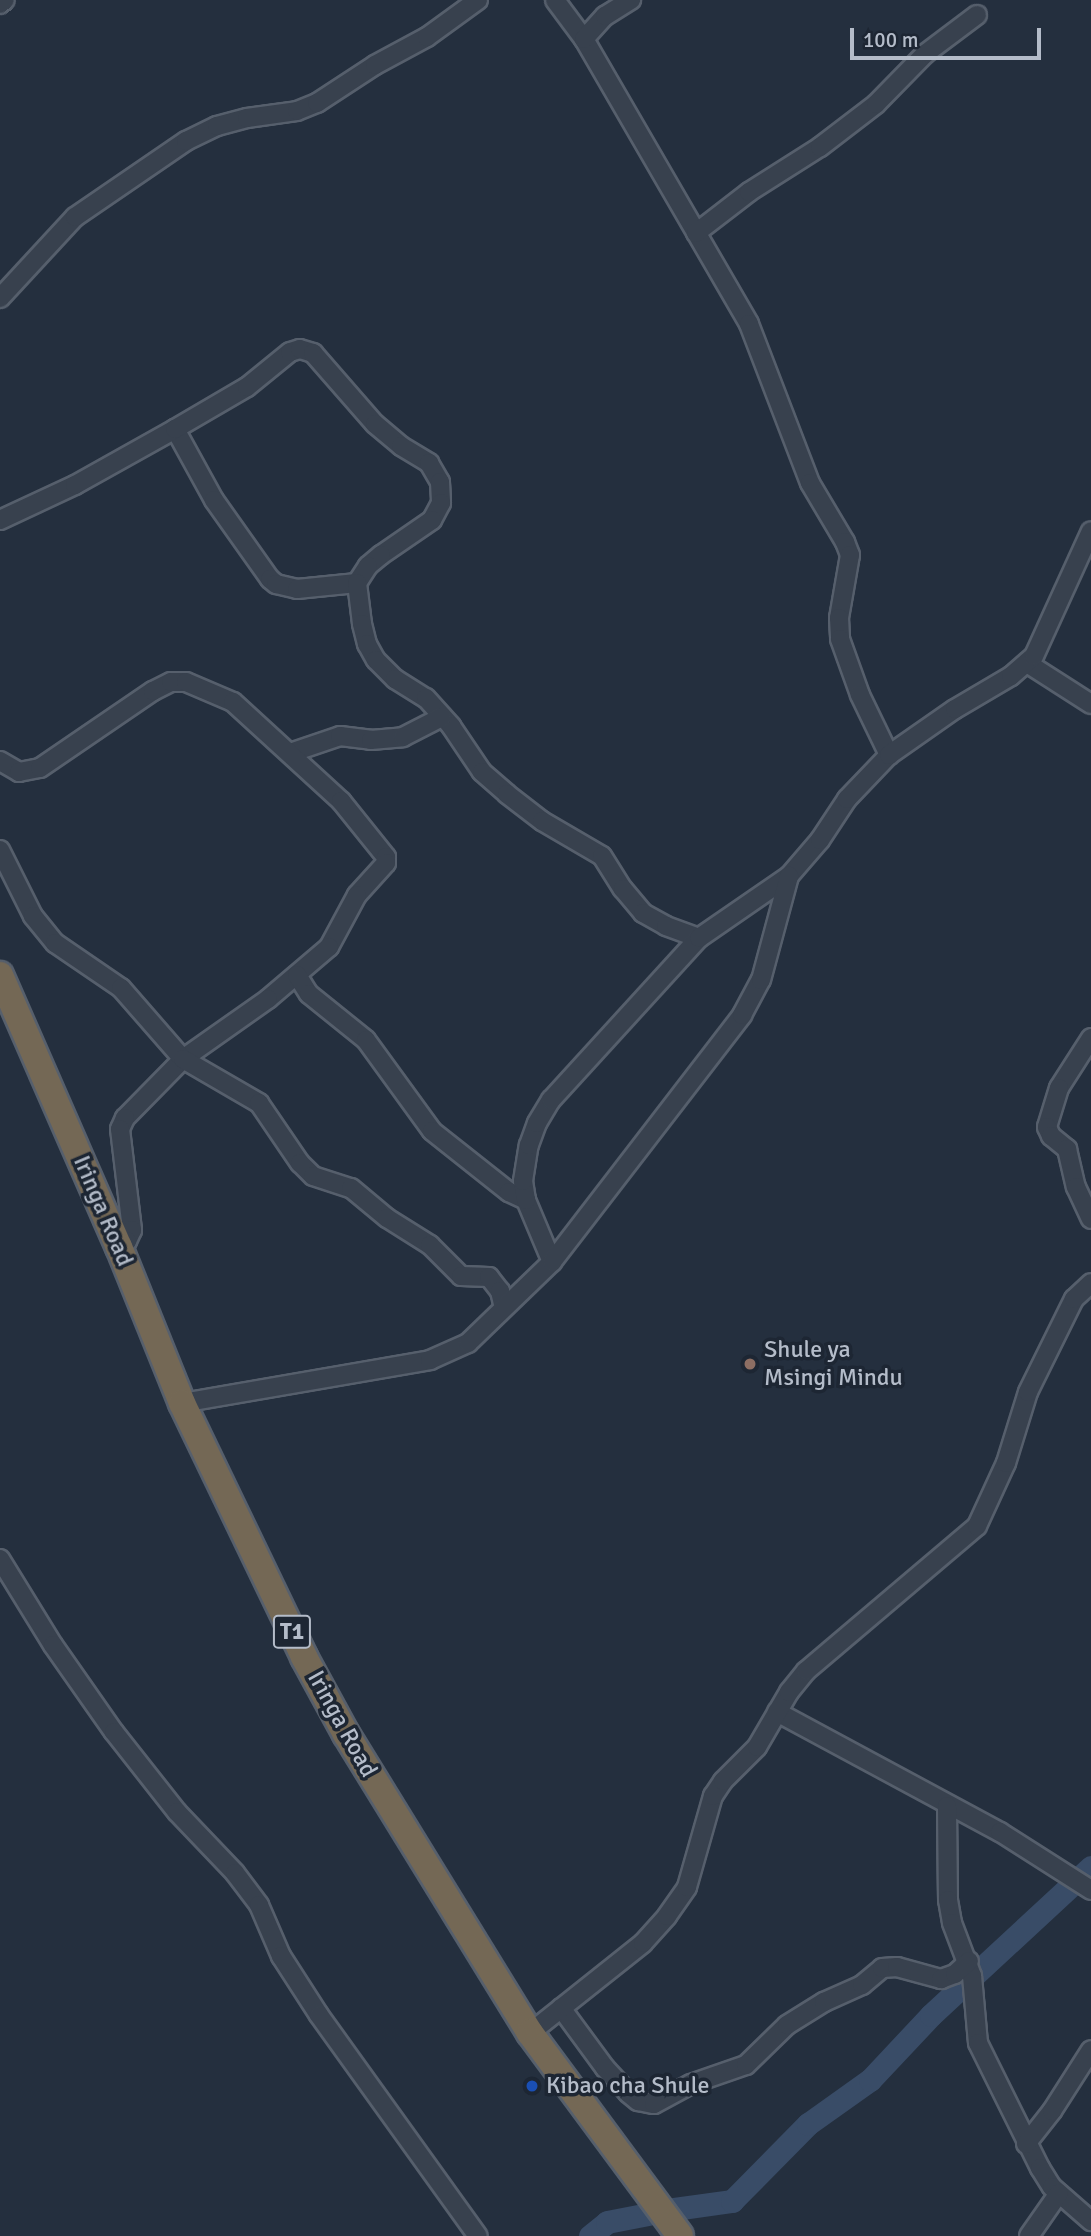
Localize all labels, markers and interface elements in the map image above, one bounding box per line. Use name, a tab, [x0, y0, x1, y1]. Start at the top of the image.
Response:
scale bar	[853, 14, 1044, 58]
text: 100 m	[863, 27, 918, 53]
street label: Iringa Road	[67, 1151, 139, 1271]
place label: Shule ya Msingi Mindu	[764, 1336, 903, 1392]
marker: Shule ya Msingi Mindu	[742, 1356, 758, 1372]
road number: T1	[273, 1612, 311, 1652]
street label: Iringa Road	[301, 1666, 383, 1782]
place label: Kibao cha Shule	[546, 2072, 709, 2100]
marker: Kibao cha Shule	[524, 2078, 540, 2094]

